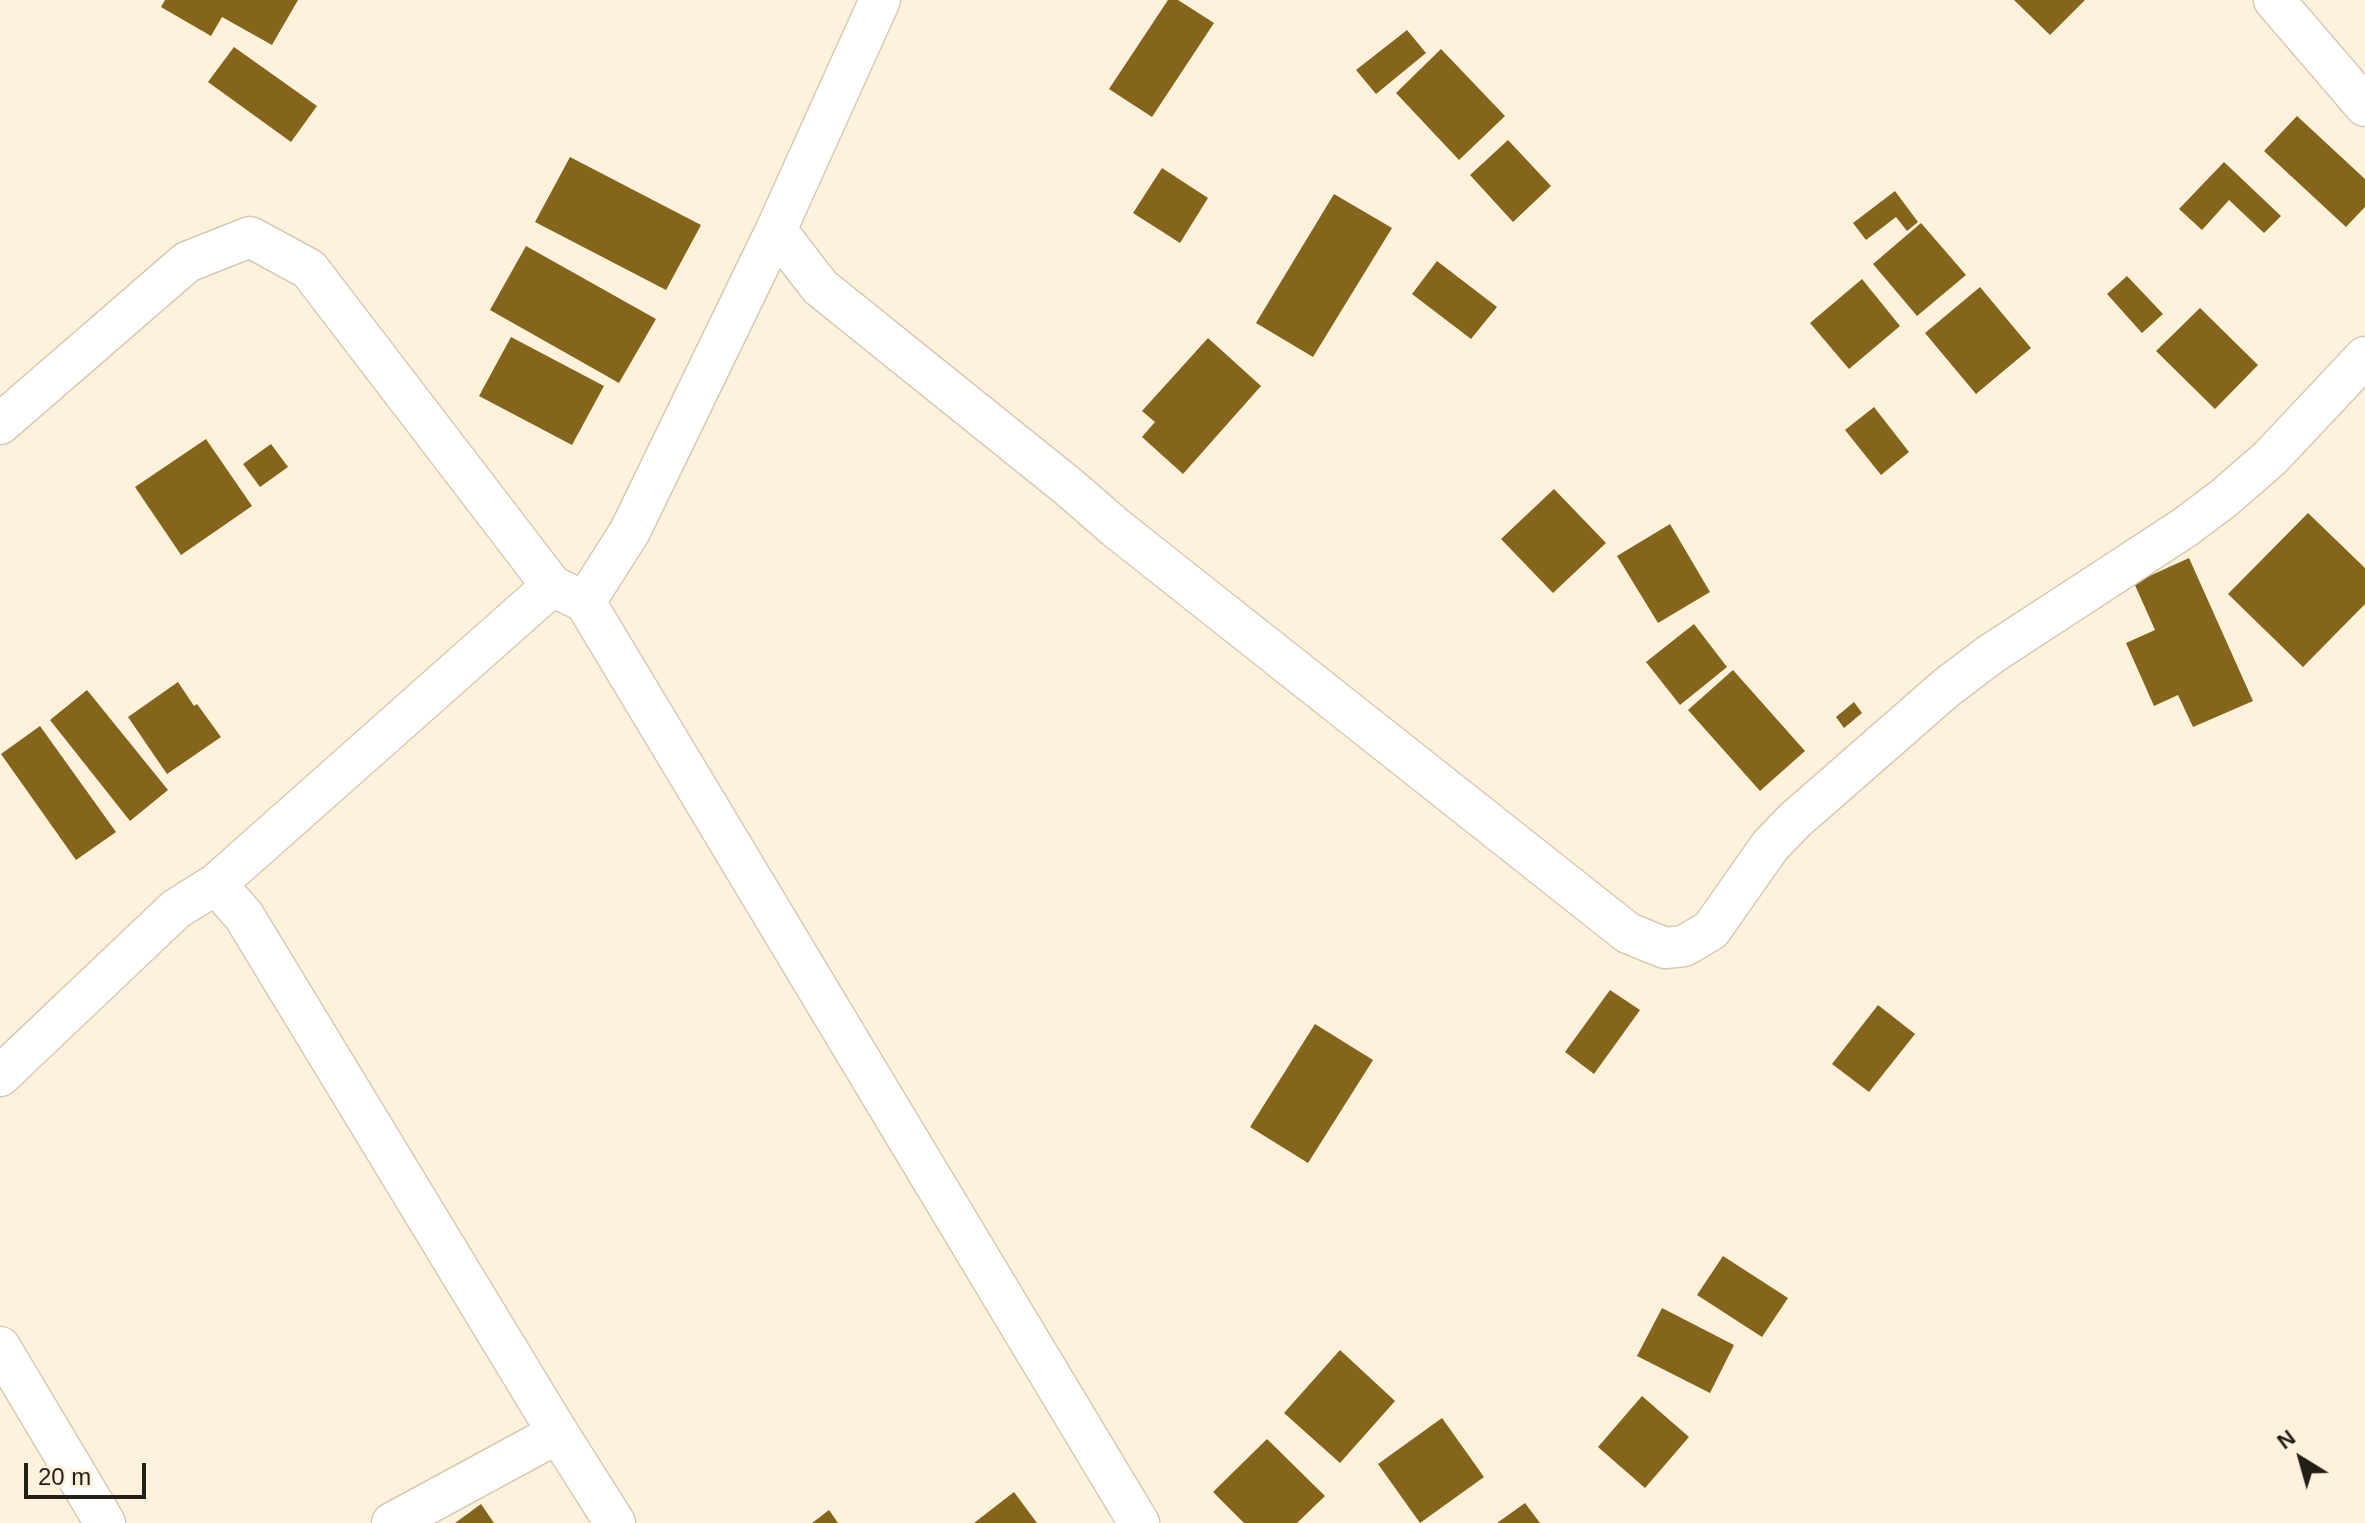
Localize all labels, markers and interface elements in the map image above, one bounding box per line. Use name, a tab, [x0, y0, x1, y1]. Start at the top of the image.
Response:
north arrow	[2261, 1419, 2341, 1499]
text: N	[2272, 1425, 2300, 1454]
scale bar	[28, 1447, 150, 1497]
text: 20 m	[38, 1463, 91, 1490]

